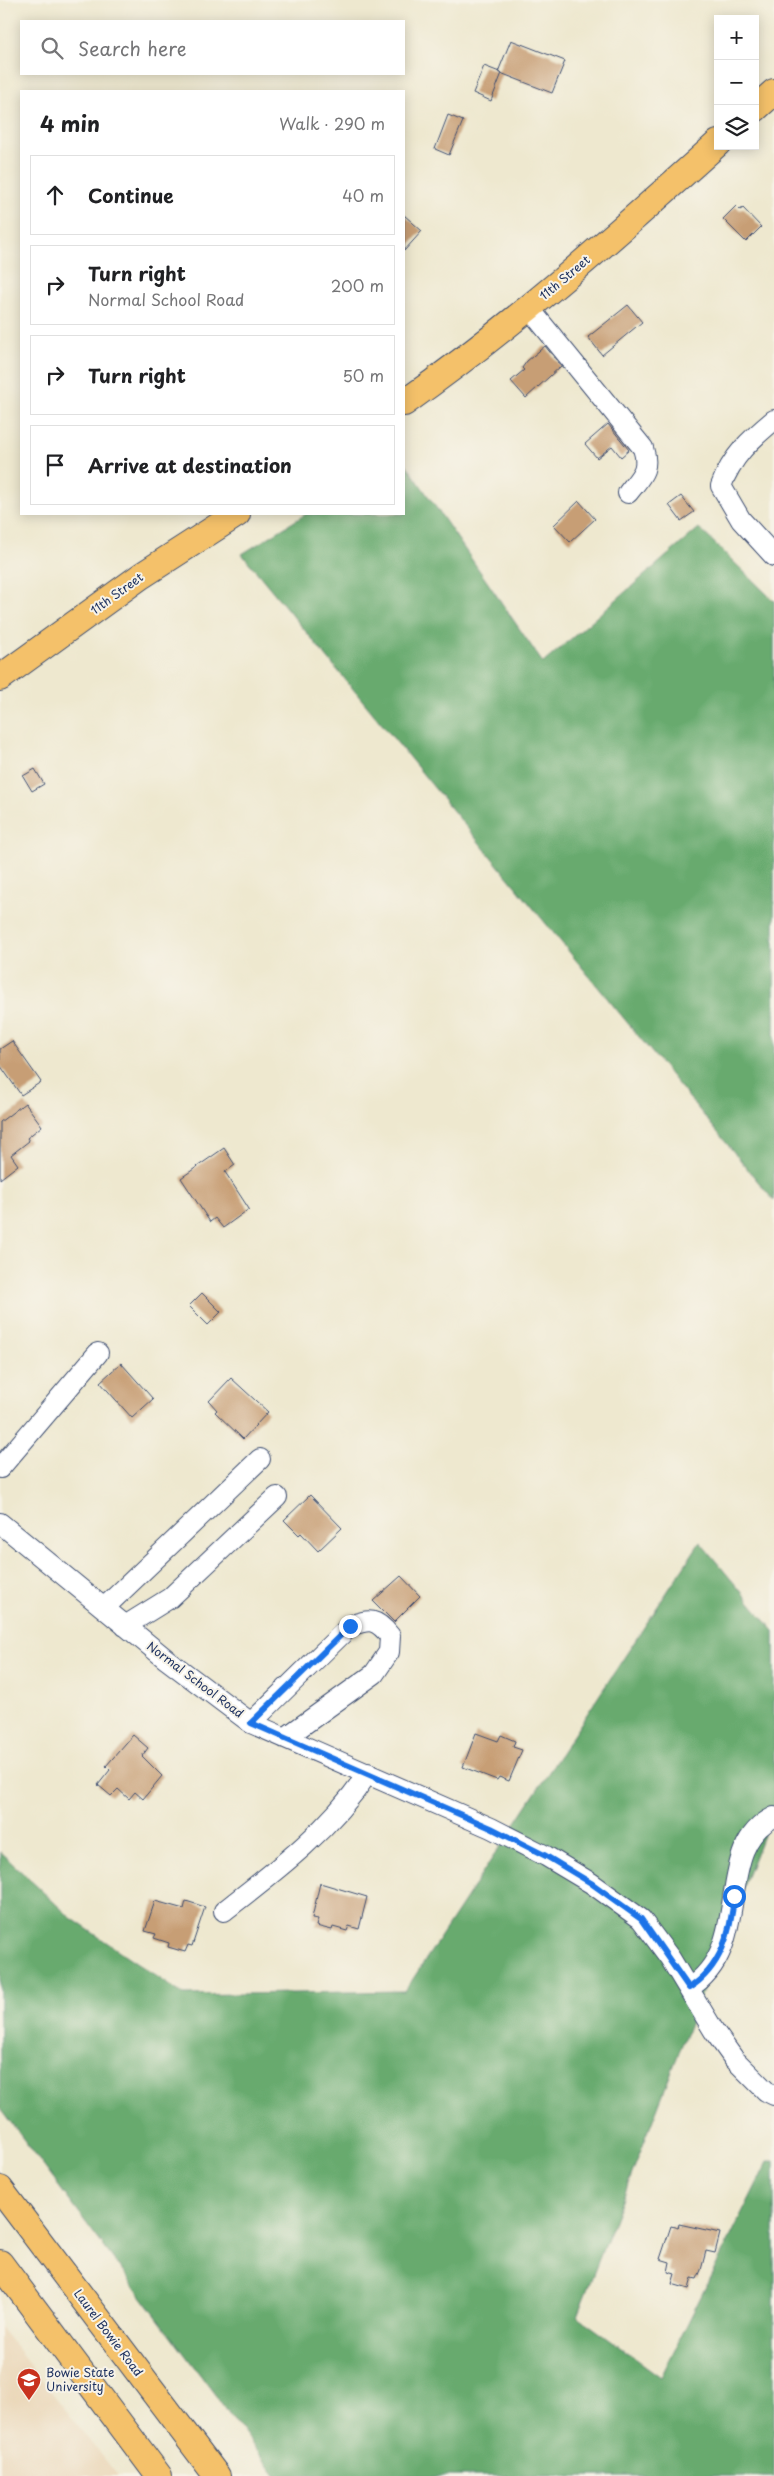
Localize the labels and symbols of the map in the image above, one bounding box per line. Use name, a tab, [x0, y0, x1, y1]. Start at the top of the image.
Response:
street label: 11th Street	[535, 251, 594, 304]
street label: 11th Street	[86, 568, 147, 618]
route end	[339, 1615, 362, 1638]
street label: Normal School Road	[143, 1637, 248, 1722]
route start	[723, 1885, 746, 1908]
street label: Laurel Bowie Road	[70, 2285, 148, 2380]
place label: Bowie State University	[46, 2363, 114, 2395]
school or university icon: Bowie State University	[16, 2367, 42, 2401]

